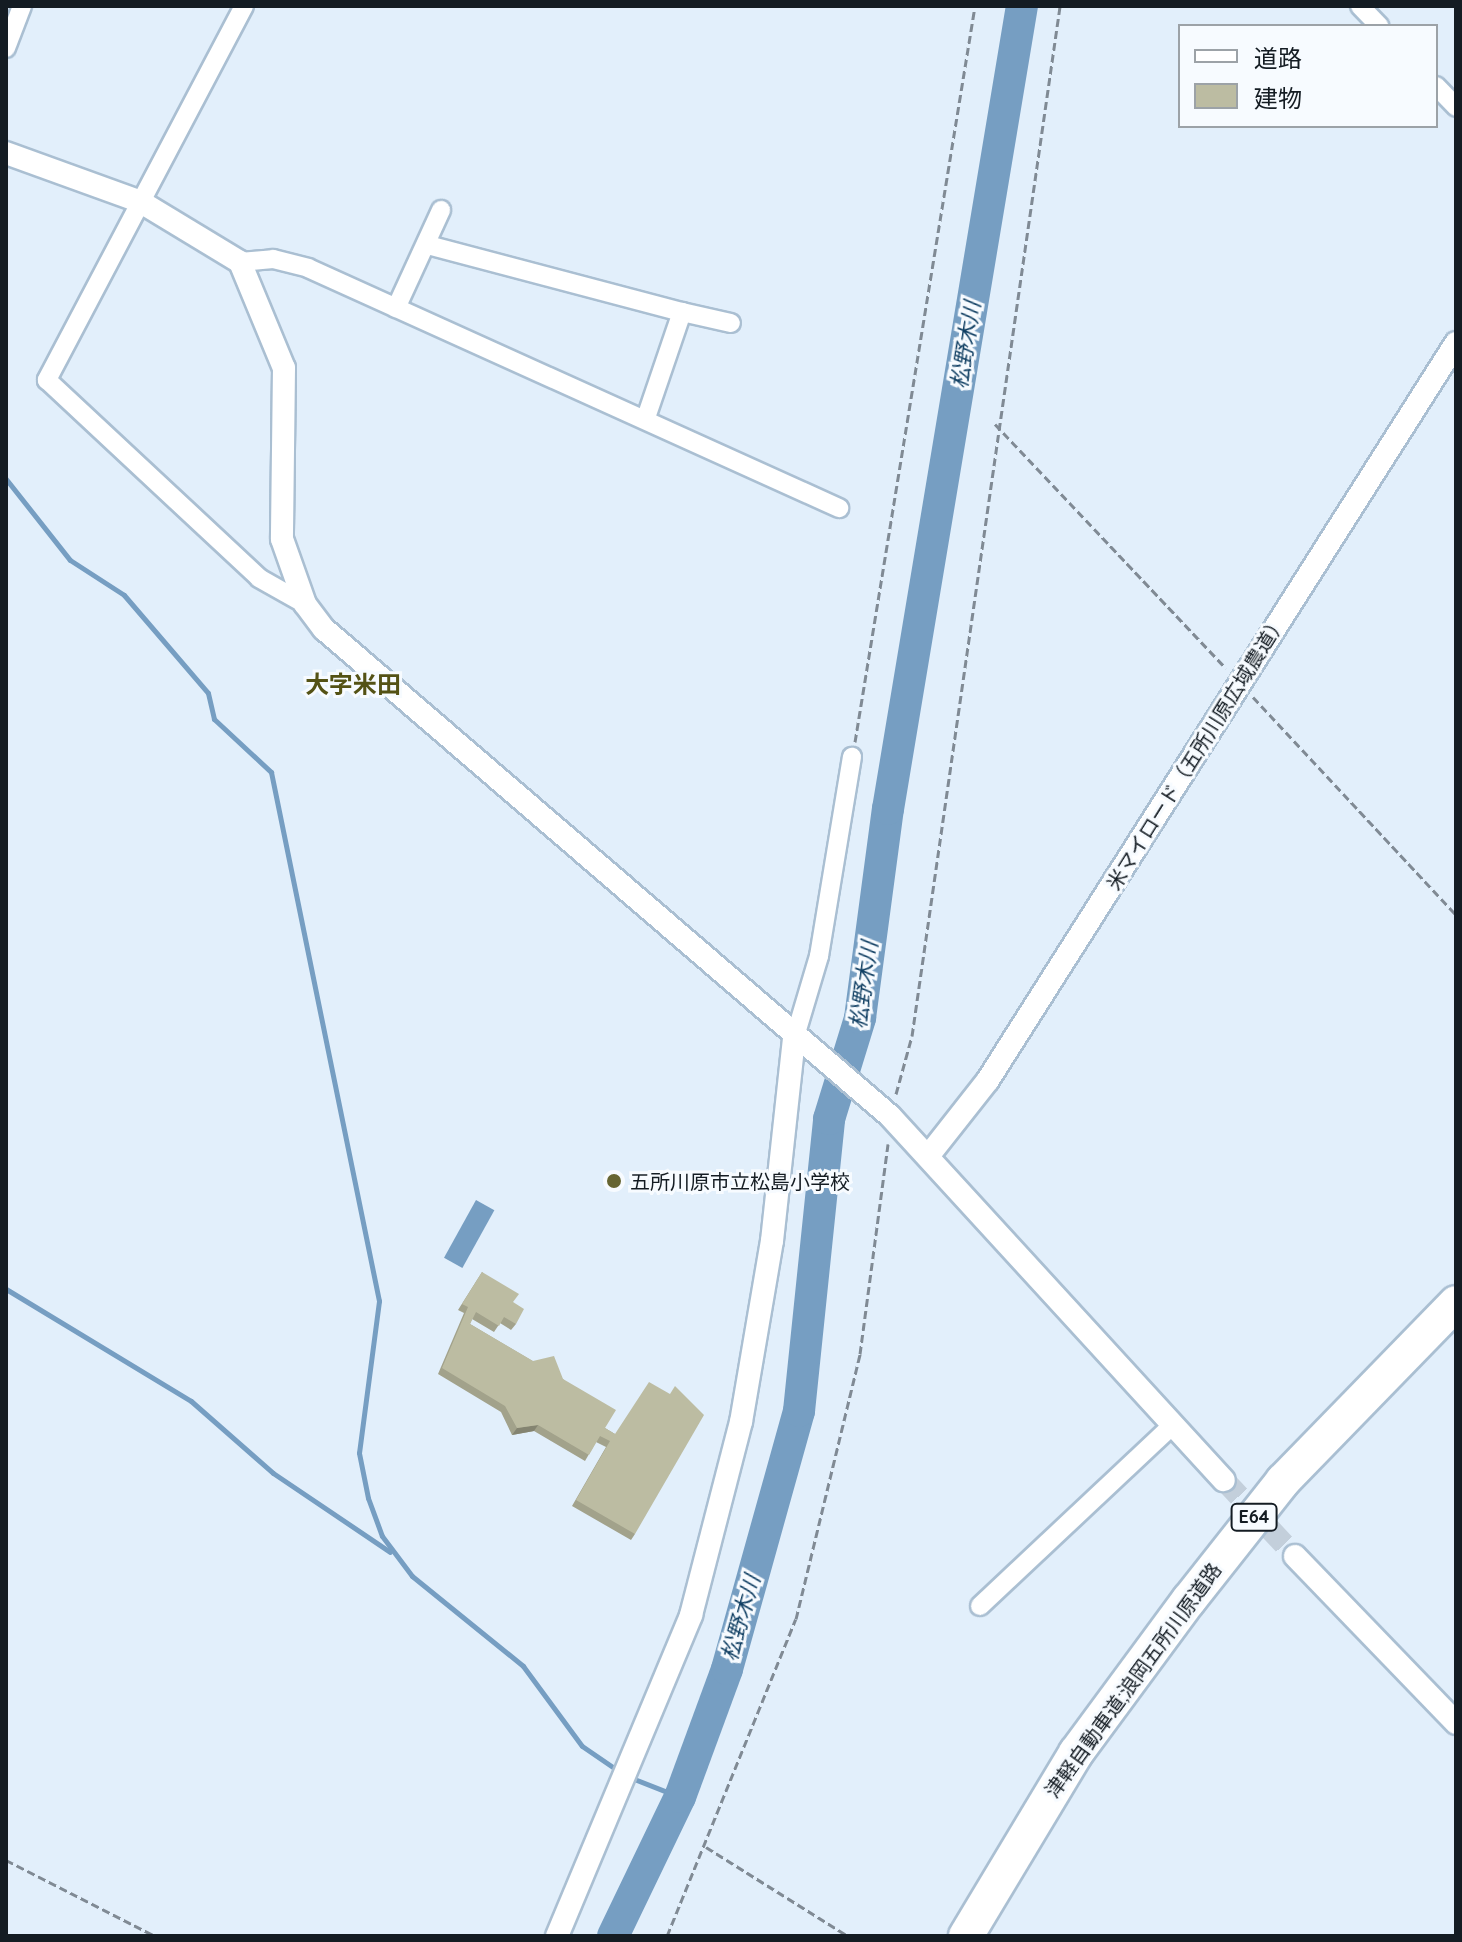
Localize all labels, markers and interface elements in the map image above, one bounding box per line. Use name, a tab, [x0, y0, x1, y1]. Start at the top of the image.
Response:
legend	[1178, 24, 1438, 128]
text: 道路	[1254, 43, 1302, 73]
text: 建物	[1254, 83, 1302, 113]
water label: 松野木川	[946, 299, 986, 391]
street label: 米マイロード（五所川原広域農道）	[1101, 610, 1291, 894]
district label: 大字米田	[305, 671, 401, 699]
water label: 松野木川	[845, 940, 883, 1030]
place label: 五所川原市立松島小学校	[630, 1169, 850, 1193]
marker: 五所川原市立松島小学校	[605, 1172, 623, 1190]
road number: E64	[1230, 1503, 1278, 1531]
street label: 津軽自動車道;浪岡五所川原道路	[1040, 1558, 1226, 1802]
water label: 松野木川	[716, 1572, 766, 1664]

